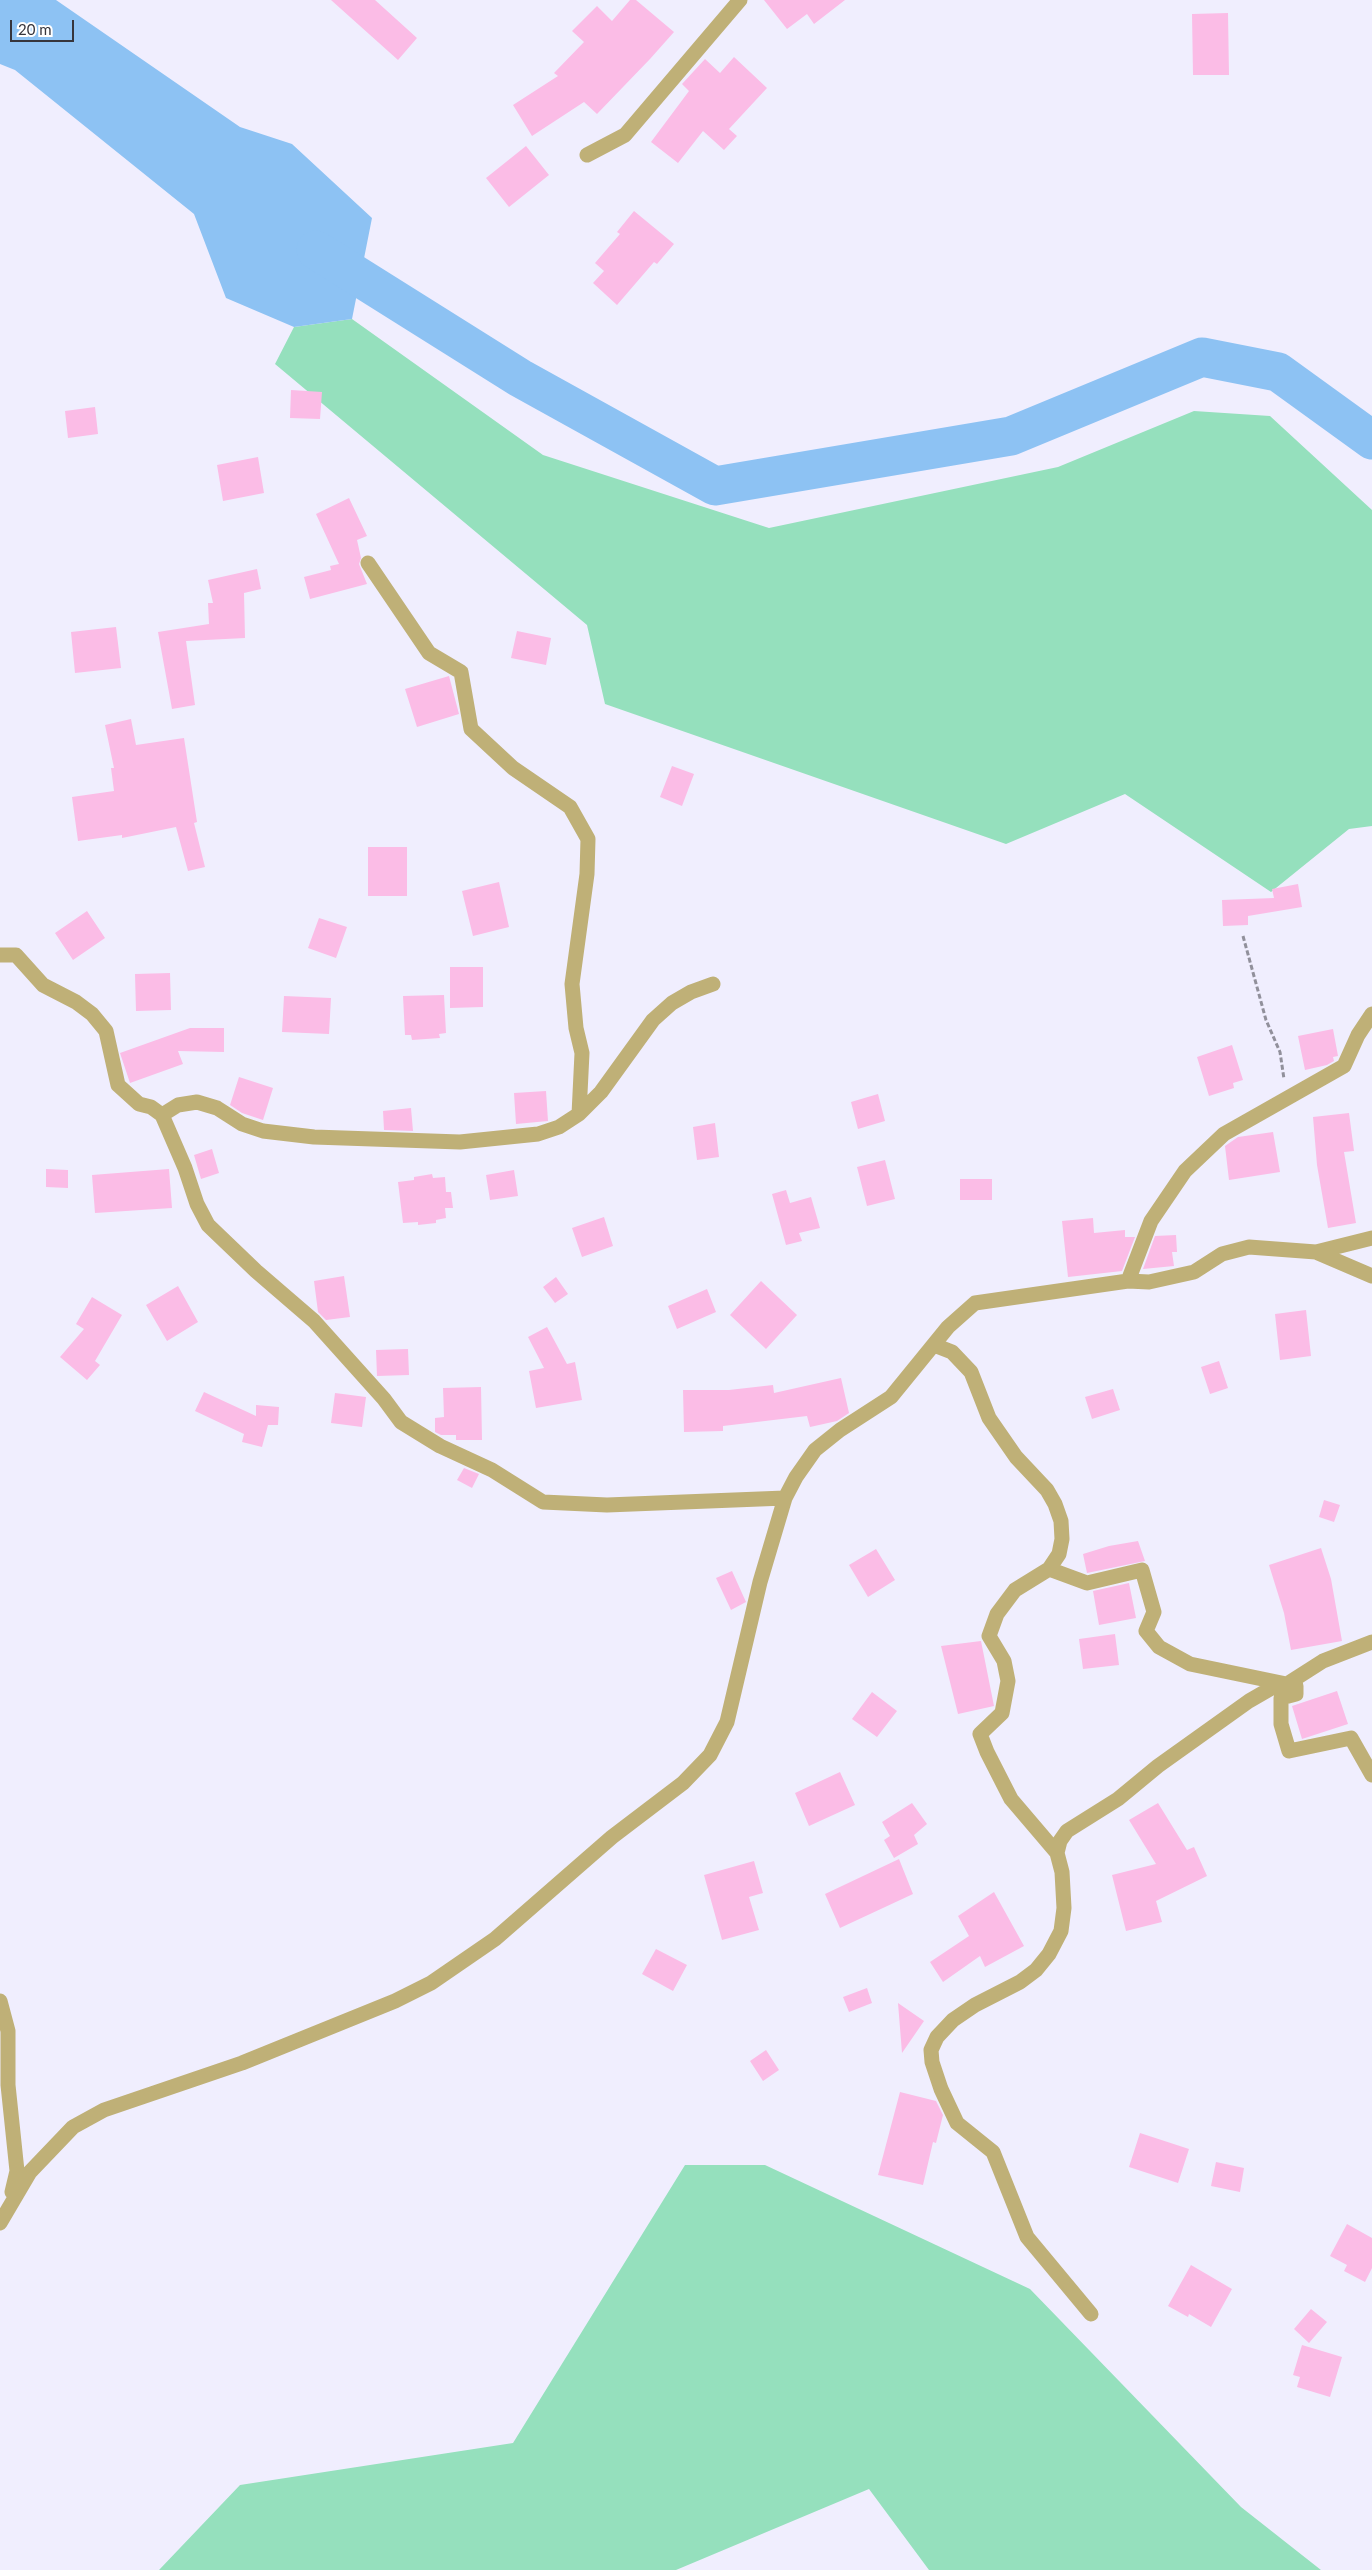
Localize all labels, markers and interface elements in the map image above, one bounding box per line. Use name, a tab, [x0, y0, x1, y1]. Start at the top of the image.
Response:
scale bar	[12, 10, 76, 42]
text: 20 m	[18, 20, 52, 38]

